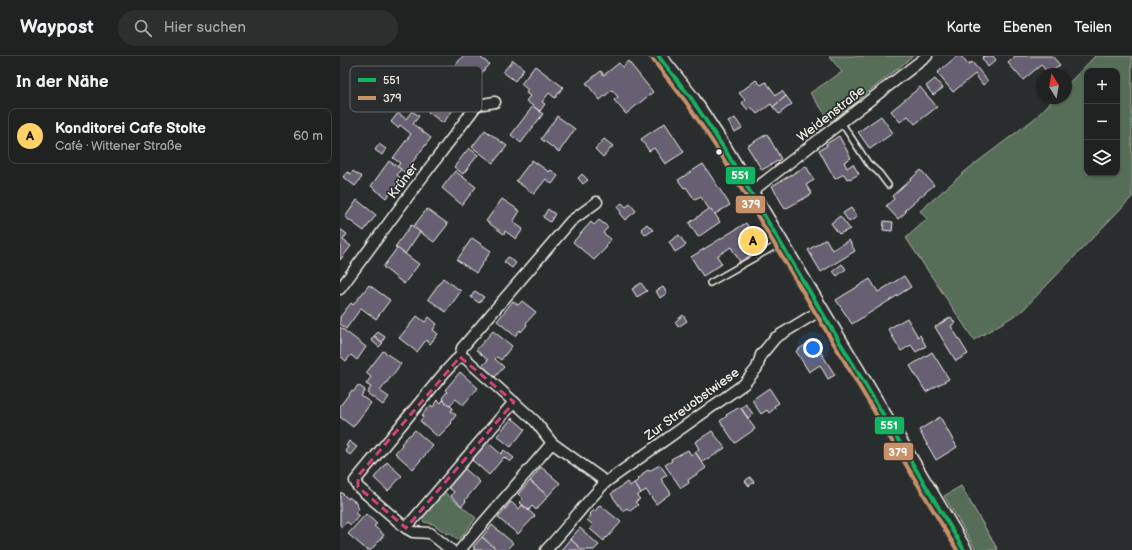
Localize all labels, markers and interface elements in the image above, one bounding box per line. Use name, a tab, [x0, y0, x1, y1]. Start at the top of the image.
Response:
search box	[118, 10, 398, 46]
text: Waypost	[20, 16, 94, 39]
icon: search	[132, 17, 154, 39]
text: Hier suchen	[164, 18, 246, 37]
text: Karte	[947, 19, 981, 36]
text: Ebenen	[1003, 19, 1052, 36]
text: Teilen	[1074, 19, 1112, 36]
legend	[350, 66, 482, 112]
north arrow	[1036, 68, 1072, 104]
map controls	[1084, 68, 1120, 176]
button: +	[1084, 68, 1120, 104]
text: In der Nähe	[16, 72, 109, 92]
text: 551	[383, 74, 400, 87]
street label: Weidenstraße	[794, 82, 868, 145]
text: 379	[383, 92, 402, 105]
button: −	[1084, 104, 1120, 140]
text: Konditorei Cafe Stolte	[55, 119, 206, 138]
text: A	[26, 128, 34, 144]
text: 60 m	[293, 128, 323, 144]
text: Café · Wittener Straße	[55, 138, 182, 154]
button: layers	[1084, 140, 1120, 176]
unlabelled marker	[714, 147, 724, 157]
street label: Krüner	[385, 160, 422, 202]
line badge: 551	[725, 166, 756, 185]
text: 551	[731, 169, 749, 182]
line badge: 379	[735, 195, 766, 214]
text: 379	[742, 198, 760, 211]
pin: A	[740, 226, 766, 256]
your location	[803, 338, 823, 358]
street label: Zur Streuobstwiese	[641, 364, 743, 444]
line badge: 551	[874, 416, 905, 435]
text: 551	[880, 419, 898, 432]
line badge: 379	[883, 442, 914, 461]
text: 379	[889, 446, 907, 459]

